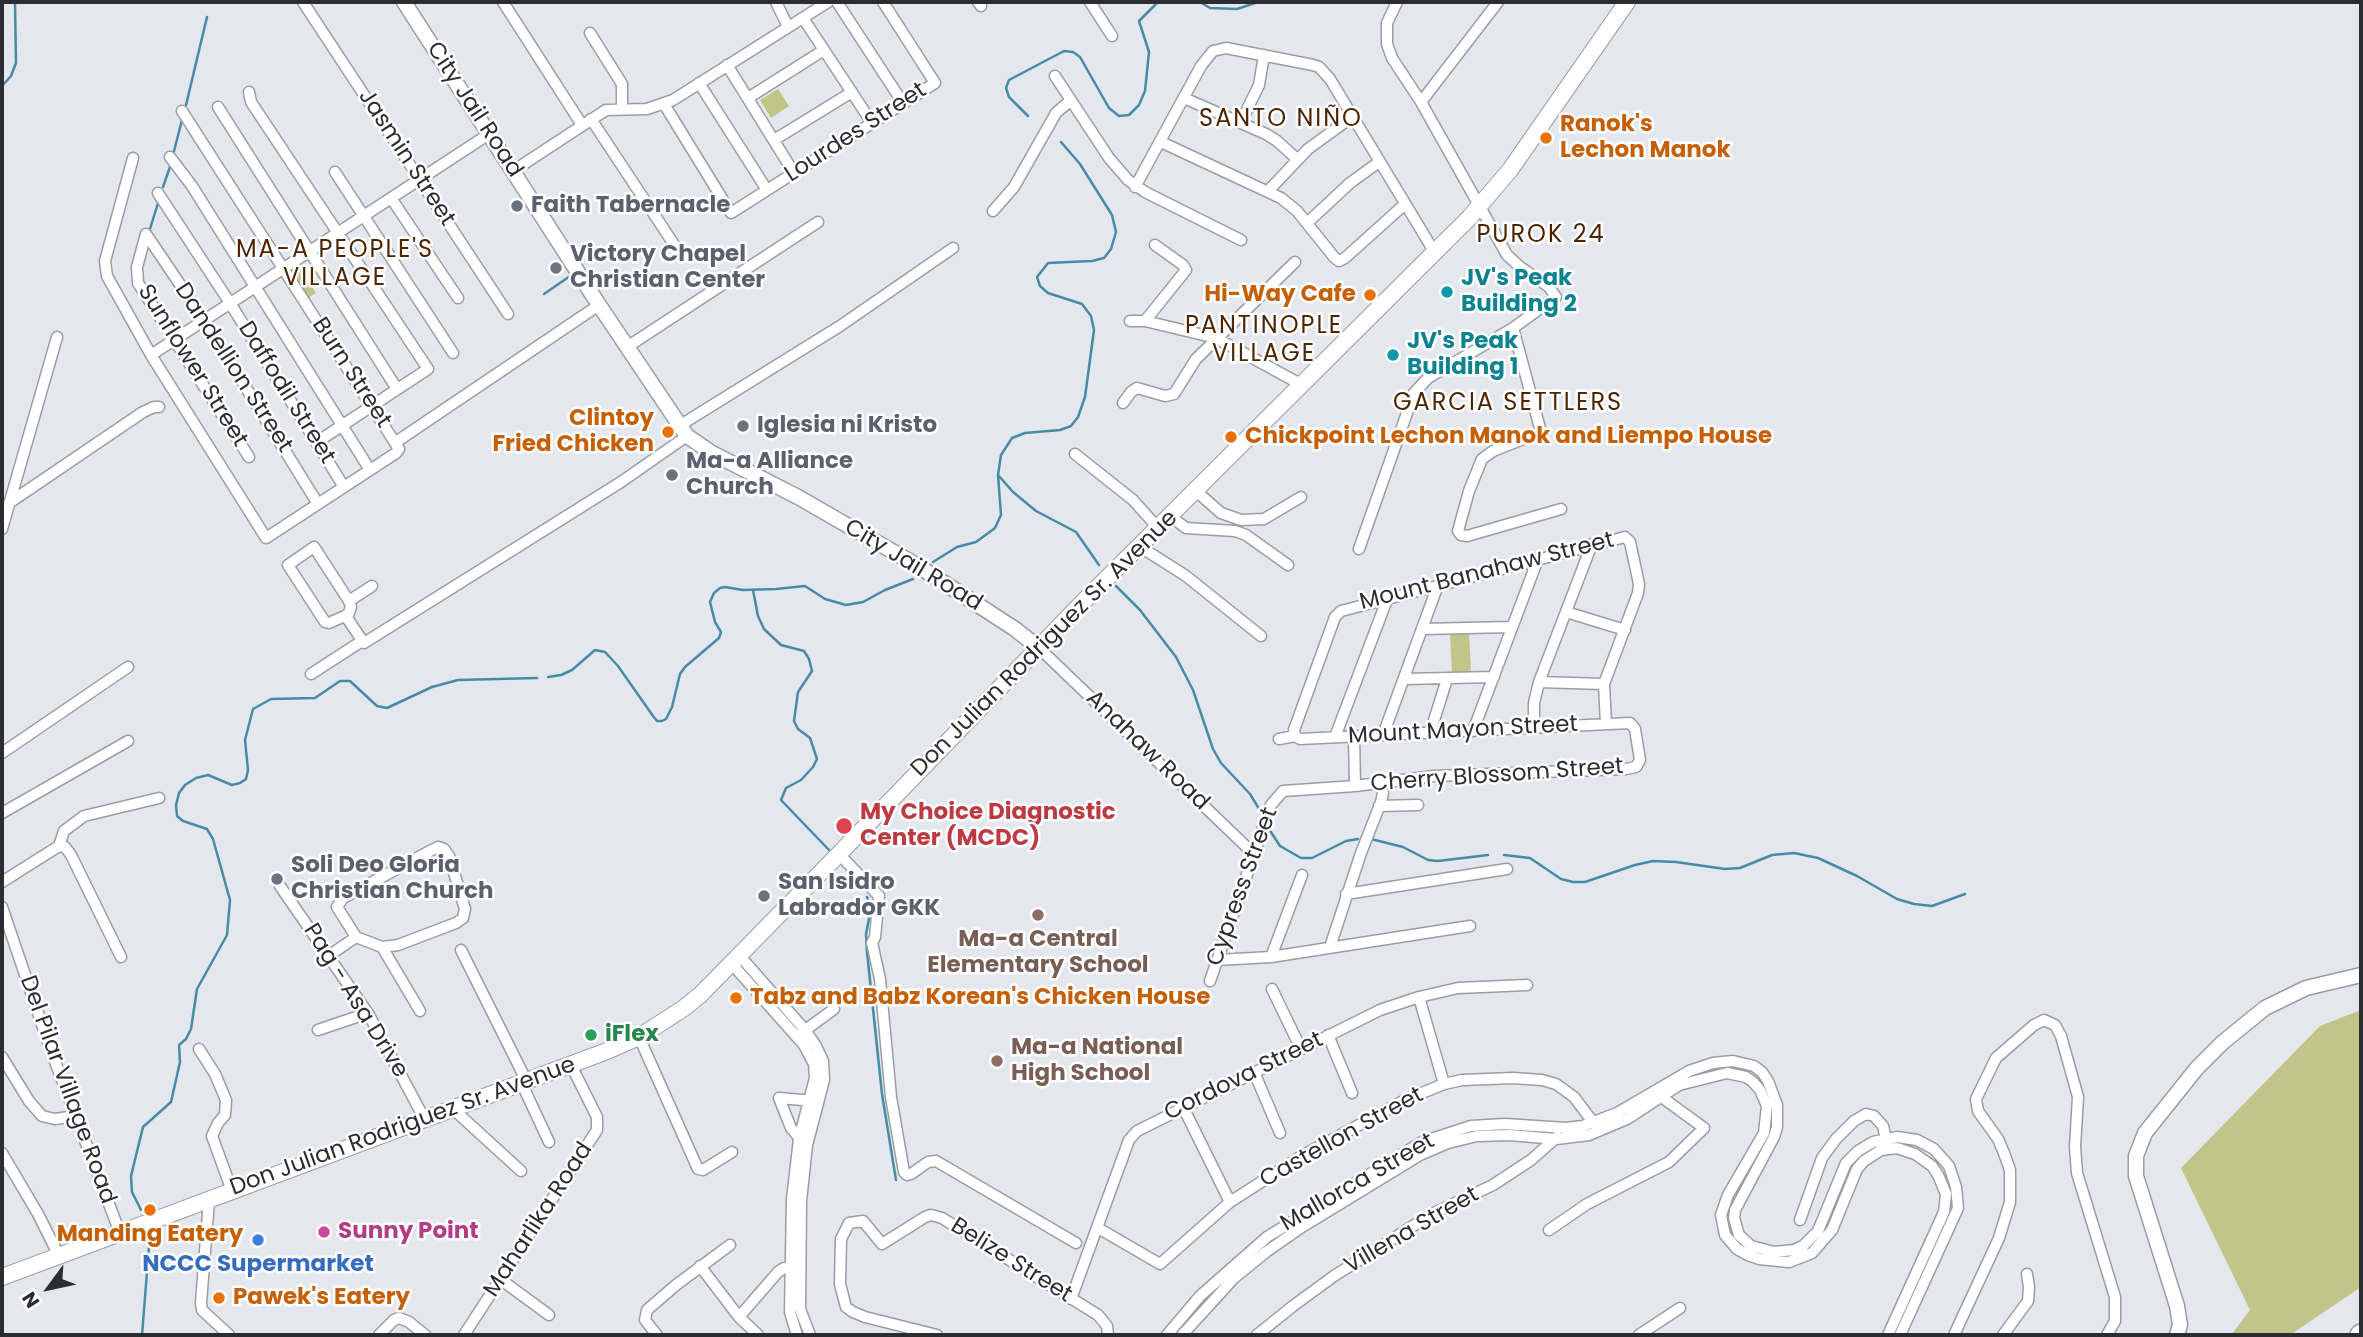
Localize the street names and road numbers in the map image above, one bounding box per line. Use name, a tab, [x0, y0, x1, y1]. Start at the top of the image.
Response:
street label: City Jail Road	[420, 37, 528, 183]
street label: Lourdes Street	[780, 77, 932, 189]
street label: Jasmin Street	[352, 85, 460, 231]
street label: Dandellion Street	[168, 278, 298, 458]
street label: Sunflower Street	[131, 280, 253, 452]
street label: Burn Street	[305, 313, 397, 433]
street label: Daffodil Street	[231, 317, 341, 469]
street label: Don Julian Rodriguez Sr. Avenue	[906, 505, 1184, 783]
street label: City Jail Road	[839, 514, 987, 618]
street label: Mount Banahaw Street	[1357, 527, 1617, 617]
street label: Anahaw Road	[1080, 685, 1214, 817]
street label: Mount Mayon Street	[1348, 711, 1578, 751]
street label: Cherry Blossom Street	[1370, 753, 1624, 799]
street label: Cypress Street	[1202, 804, 1284, 970]
street label: Pag - Asa Drive	[297, 919, 413, 1083]
street label: Del Pilar Village Road	[13, 972, 121, 1208]
street label: Cordova Street	[1160, 1027, 1328, 1127]
street label: Don Julian Rodriguez Sr. Avenue	[227, 1052, 579, 1202]
street label: Castellon Street	[1256, 1082, 1428, 1194]
street label: Mallorca Street	[1276, 1128, 1440, 1238]
street label: Maharlika Road	[479, 1137, 599, 1303]
street label: Villena Street	[1340, 1181, 1484, 1281]
street label: Belize Street	[945, 1213, 1077, 1309]

